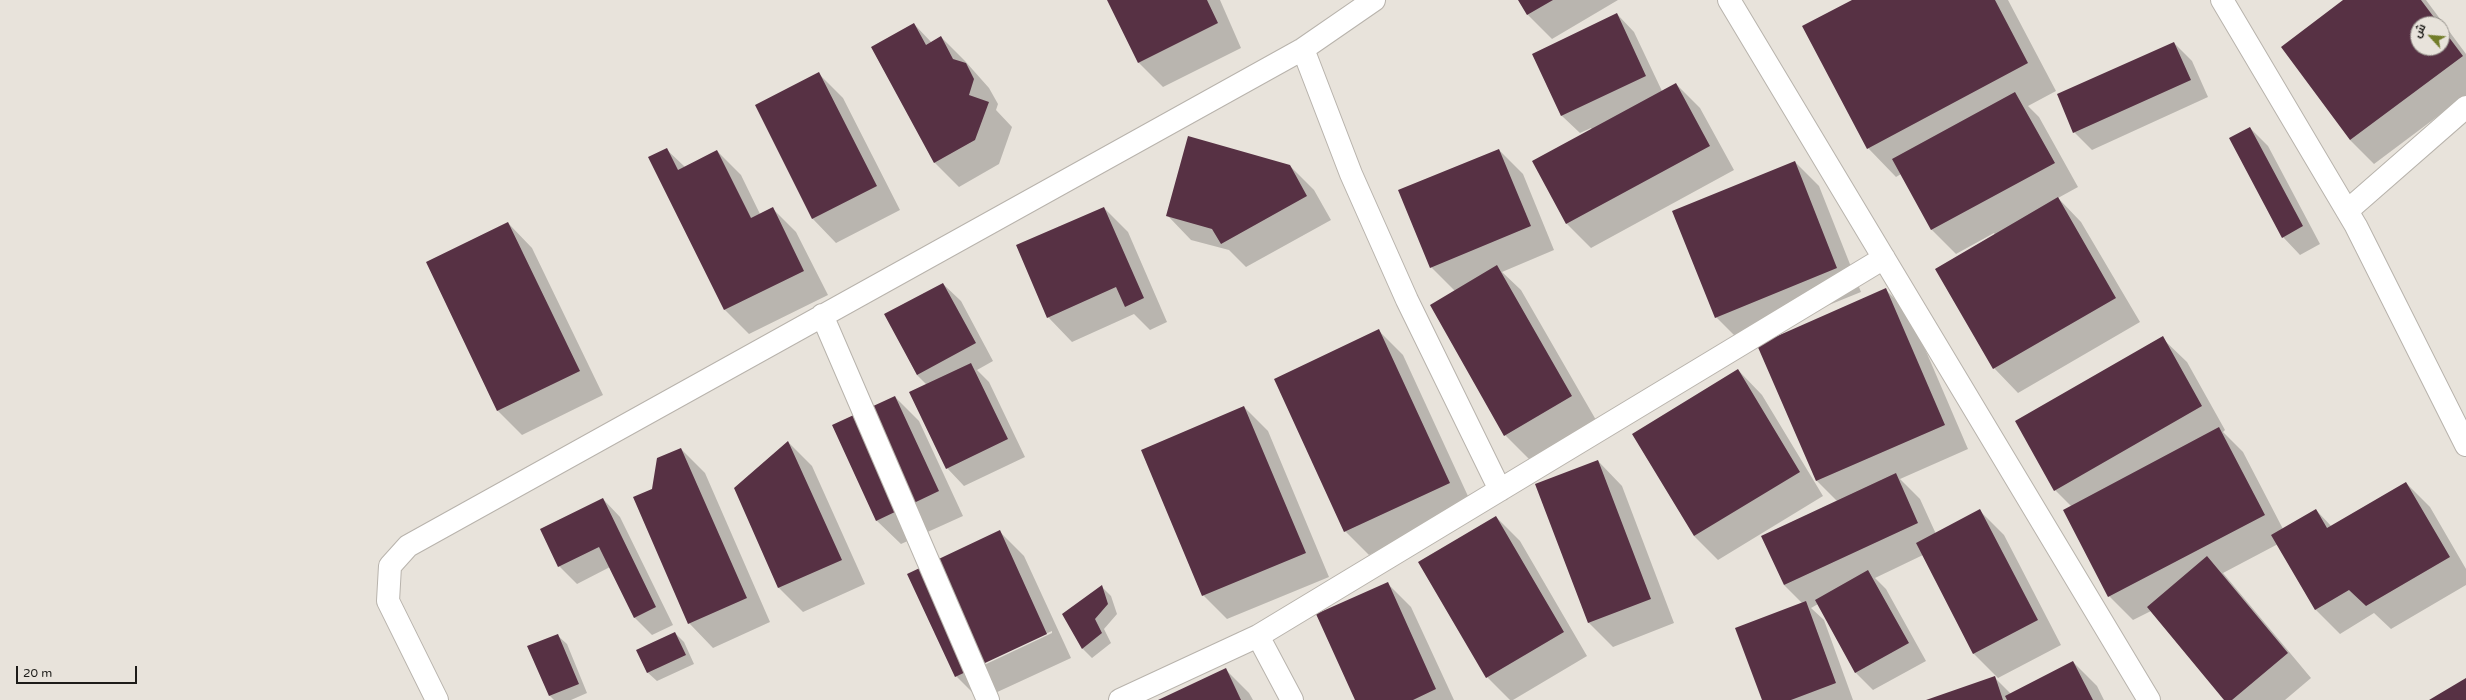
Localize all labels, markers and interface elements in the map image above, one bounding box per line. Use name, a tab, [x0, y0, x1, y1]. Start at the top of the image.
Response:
north arrow	[2410, 16, 2450, 56]
text: ش	[2411, 22, 2429, 40]
scale bar	[18, 658, 139, 684]
text: 20 m	[23, 666, 52, 680]

